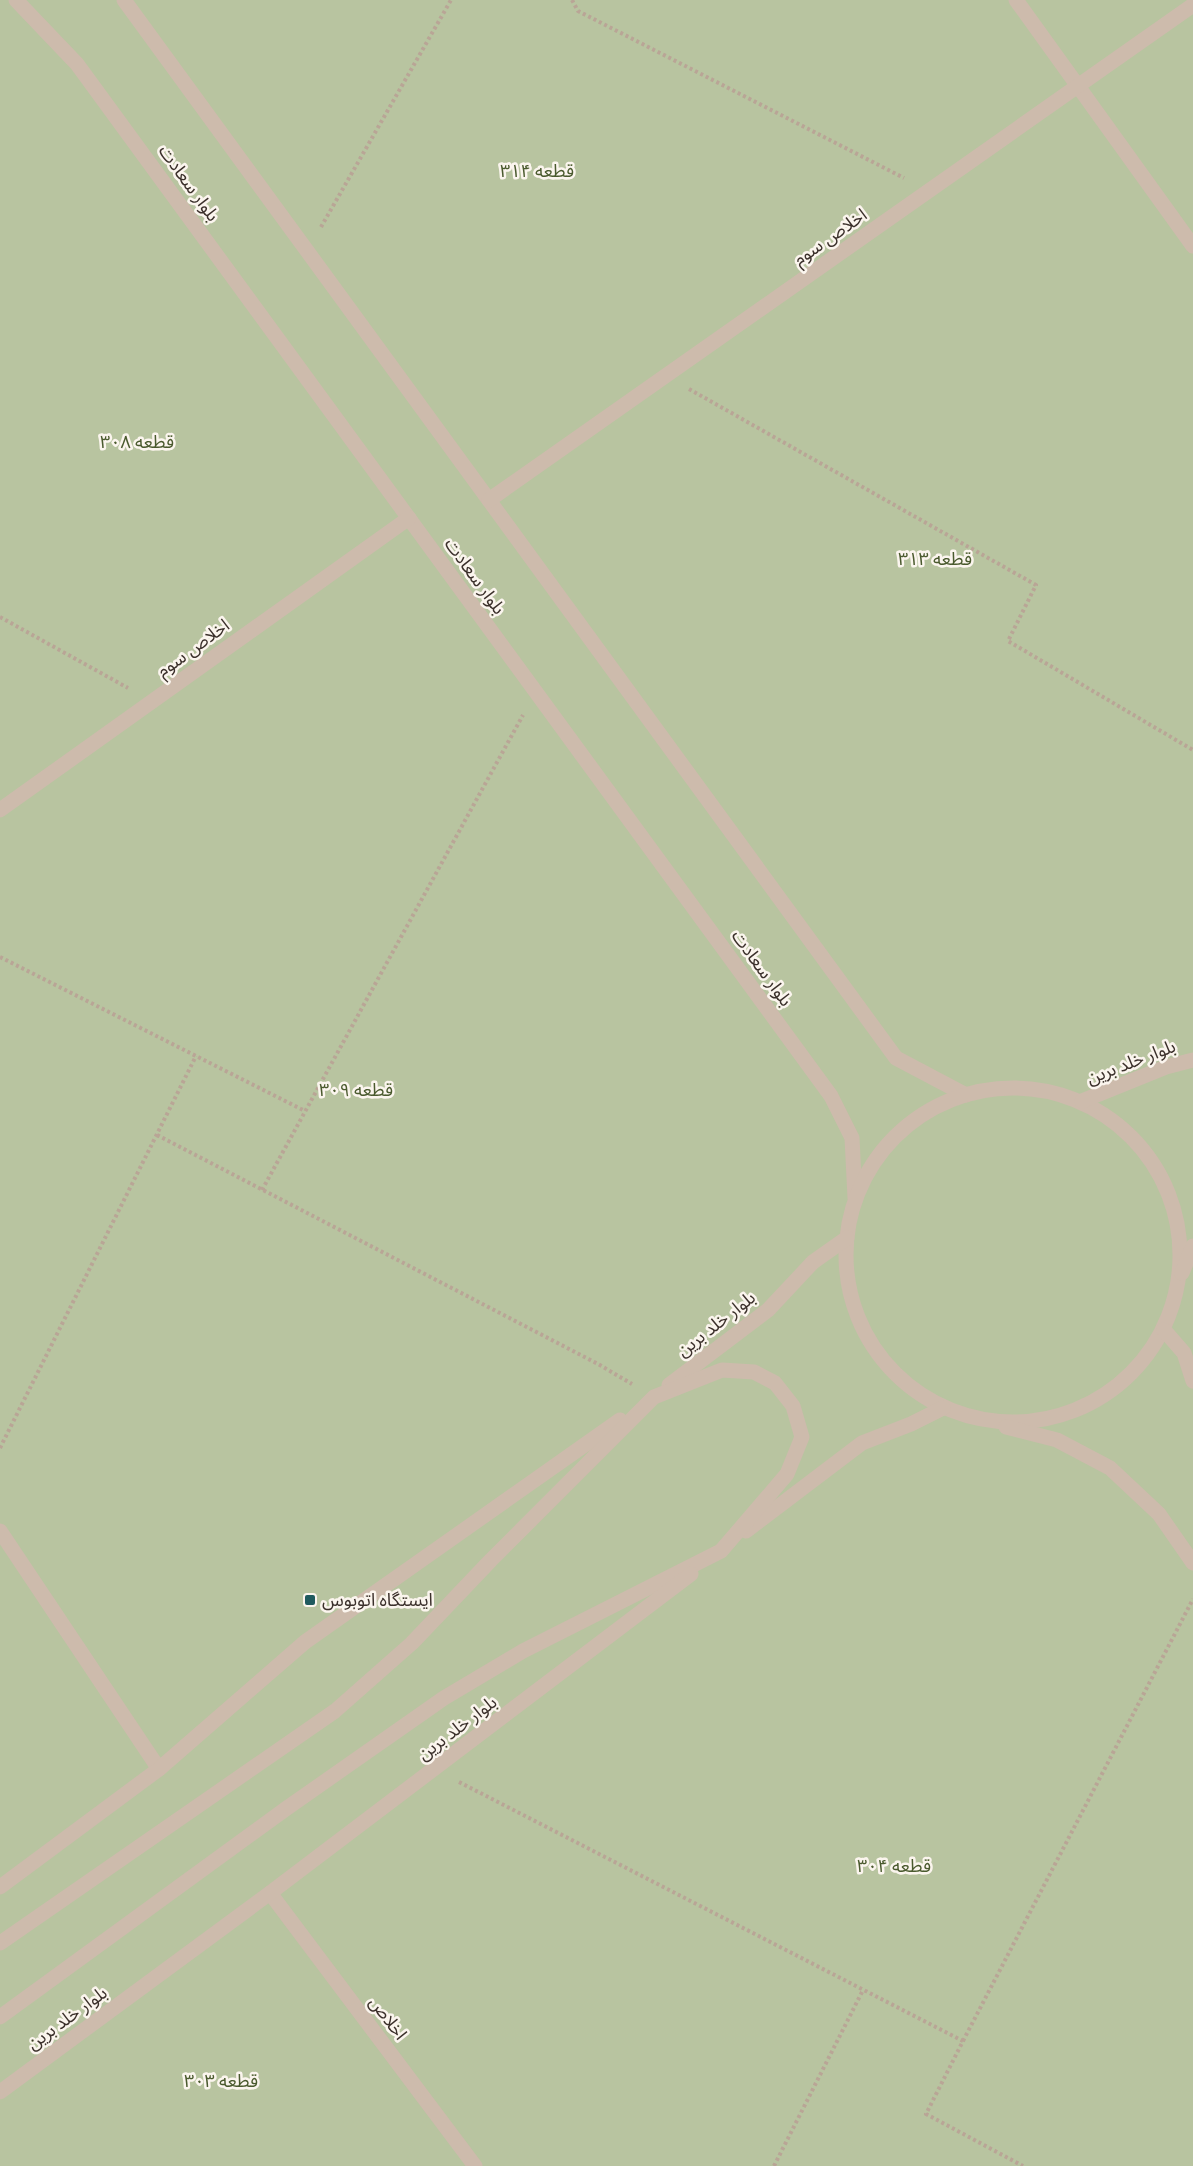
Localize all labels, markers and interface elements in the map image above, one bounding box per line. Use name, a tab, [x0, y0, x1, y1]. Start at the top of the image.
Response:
street label: بلوار سعادت	[154, 140, 224, 226]
park label: قطعه ۳۱۴	[500, 160, 574, 182]
street label: اخلاص سوم	[789, 204, 873, 273]
park label: قطعه ۳۰۸	[100, 431, 174, 453]
street label: بلوار سعادت	[440, 533, 510, 619]
park label: قطعه ۳۱۳	[898, 548, 972, 570]
street label: اخلاص سوم	[152, 614, 236, 684]
street label: بلوار سعادت	[727, 925, 797, 1011]
street label: بلوار خلد برین	[1083, 1035, 1179, 1089]
park label: قطعه ۳۰۹	[319, 1079, 393, 1101]
street label: بلوار خلد برین	[672, 1286, 760, 1362]
place label: ایستگاه اتوبوس	[322, 1589, 433, 1611]
marker: ایستگاه اتوبوس	[303, 1593, 317, 1607]
street label: بلوار خلد برین	[413, 1691, 501, 1765]
park label: قطعه ۳۰۴	[857, 1855, 931, 1877]
street label: بلوار خلد برین	[23, 1982, 111, 2054]
street label: اخلاص	[364, 1992, 412, 2044]
park label: قطعه ۳۰۳	[184, 2070, 258, 2092]

